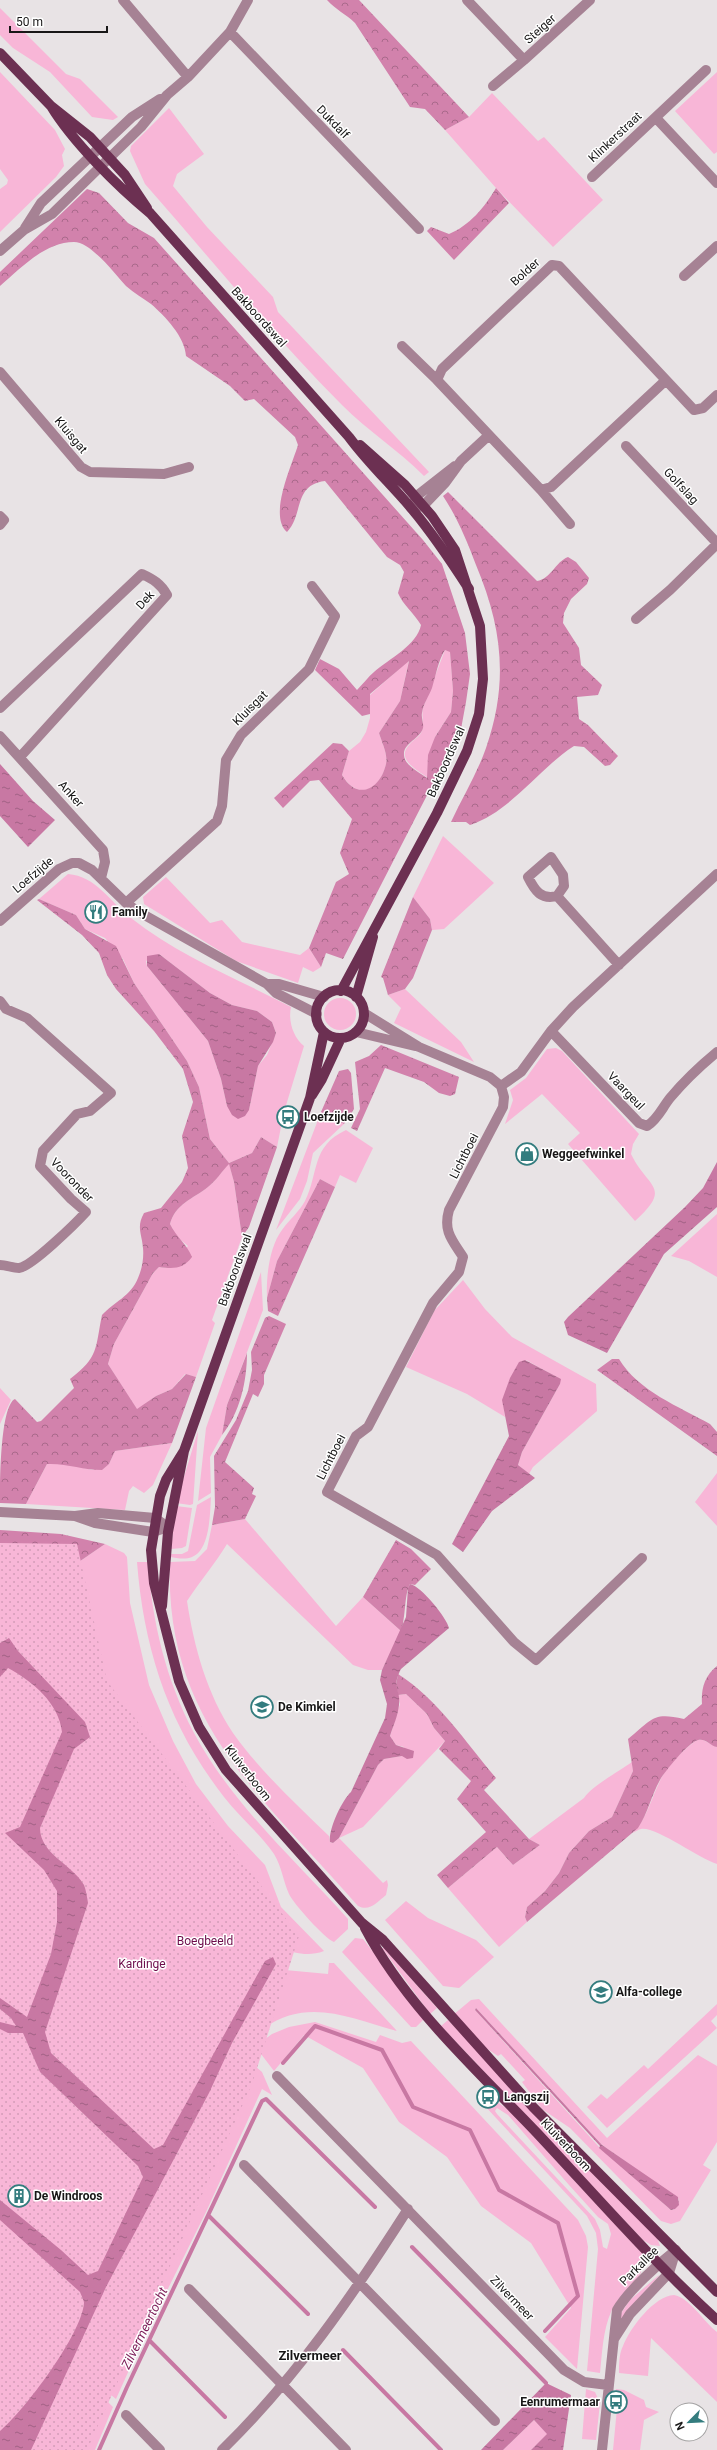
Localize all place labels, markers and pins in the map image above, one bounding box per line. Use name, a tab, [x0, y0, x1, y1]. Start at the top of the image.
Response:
restaurant icon: Family	[83, 899, 109, 925]
place label: Family	[112, 905, 149, 919]
bus stop icon: Loefzijde	[275, 1104, 301, 1130]
place label: Loefzijde	[304, 1110, 354, 1124]
shop icon: Weggeefwinkel	[514, 1141, 540, 1167]
place label: Weggeefwinkel	[542, 1147, 624, 1161]
school or university icon: De Kimkiel	[249, 1694, 275, 1720]
place label: De Kimkiel	[278, 1700, 336, 1714]
school or university icon: Alfa-college	[588, 1979, 614, 2005]
place label: Alfa-college	[616, 1985, 682, 1999]
bus stop icon: Langszij	[475, 2084, 501, 2110]
place label: Langszij	[504, 2090, 549, 2104]
building icon: De Windroos	[6, 2183, 32, 2209]
place label: De Windroos	[34, 2189, 102, 2203]
bus stop icon: Eenrumermaar	[603, 2389, 629, 2415]
place label: Eenrumermaar	[520, 2395, 601, 2409]

